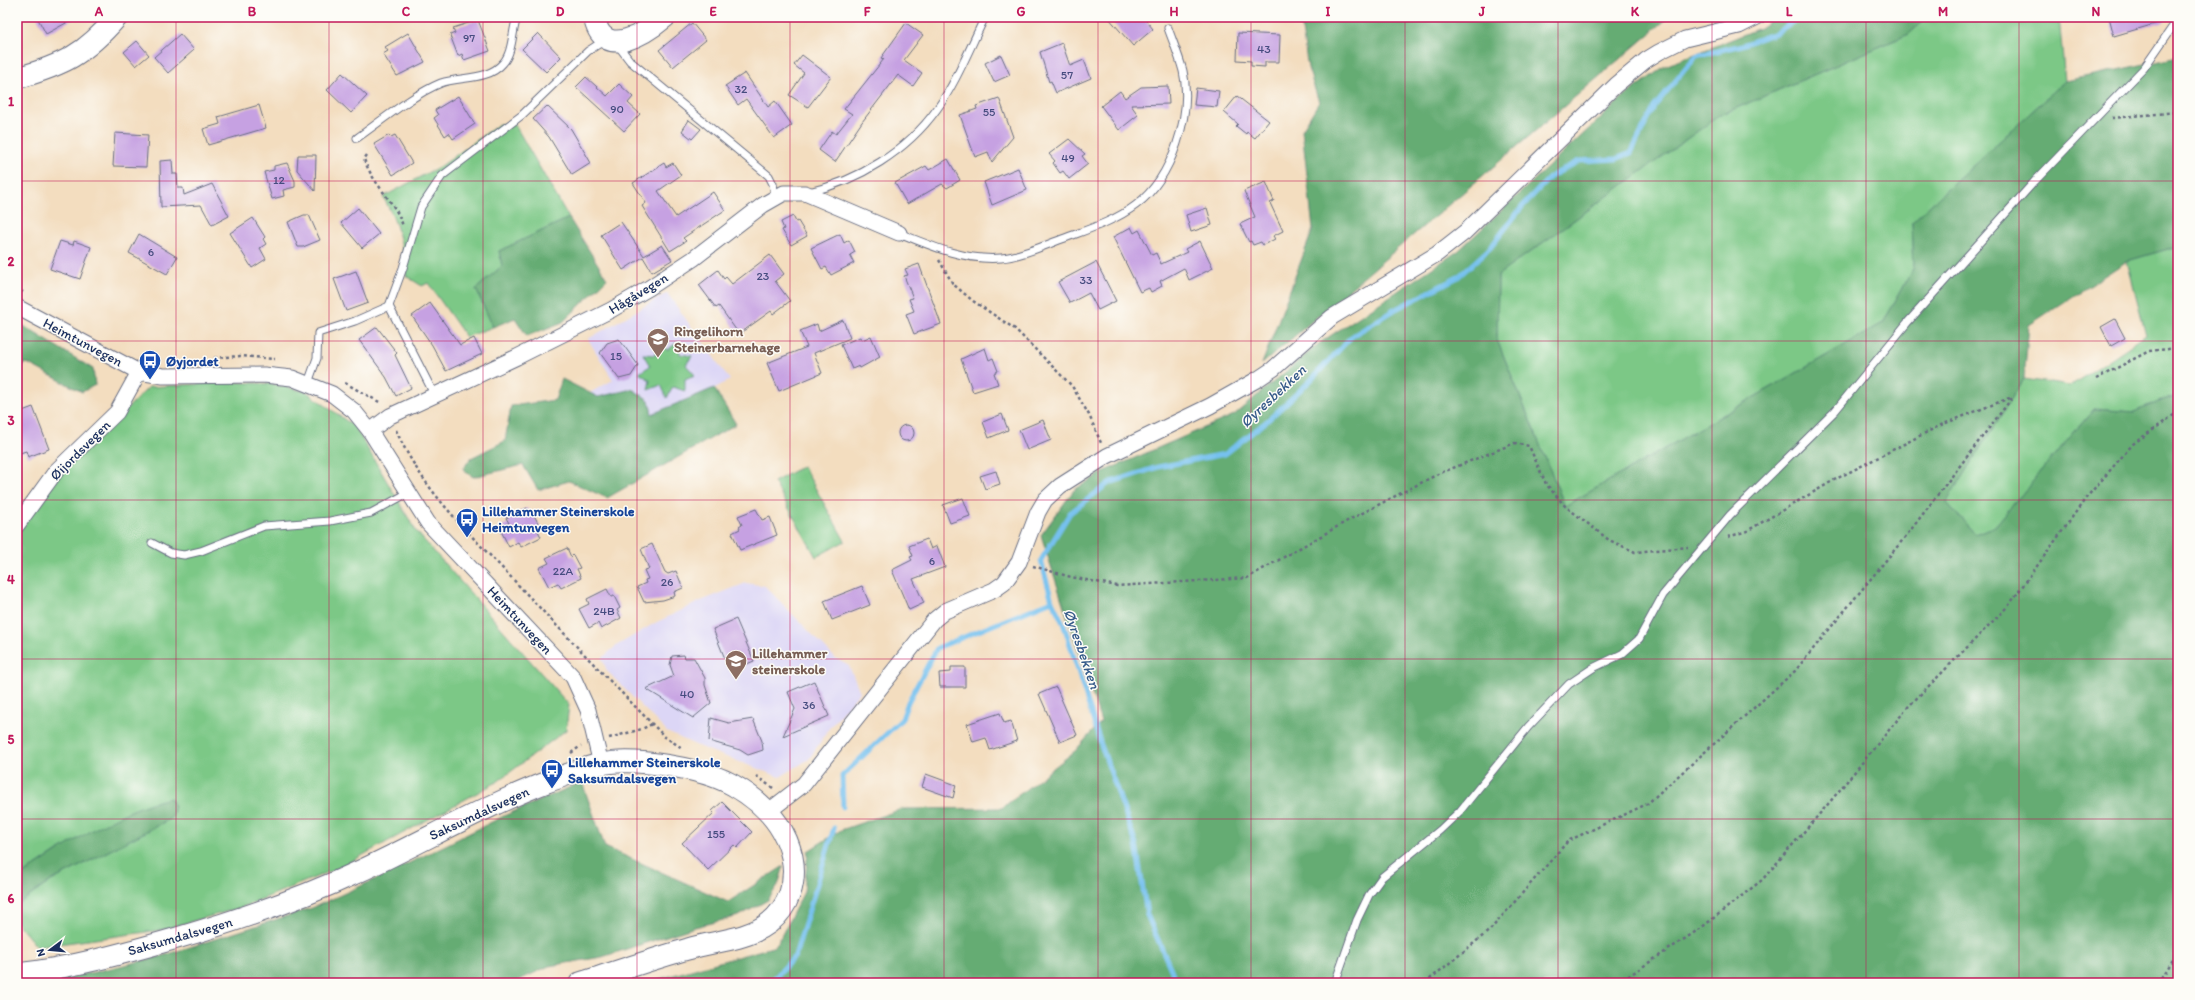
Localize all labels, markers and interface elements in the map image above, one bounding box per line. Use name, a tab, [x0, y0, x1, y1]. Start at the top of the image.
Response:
text: A	[94, 4, 104, 19]
text: B	[248, 4, 257, 19]
text: C	[402, 4, 411, 19]
text: D	[556, 4, 565, 19]
text: E	[709, 4, 717, 19]
text: F	[864, 4, 871, 19]
text: G	[1017, 4, 1026, 19]
text: H	[1170, 4, 1179, 19]
text: I	[1326, 4, 1331, 19]
text: J	[1478, 4, 1486, 19]
text: K	[1631, 4, 1640, 19]
text: L	[1786, 4, 1793, 19]
text: M	[1938, 4, 1948, 19]
text: N	[2092, 4, 2101, 19]
house number: 97	[463, 31, 475, 45]
house number: 43	[1257, 42, 1271, 56]
house number: 57	[1061, 68, 1073, 82]
house number: 32	[735, 82, 748, 96]
text: 1	[8, 94, 14, 109]
house number: 90	[610, 102, 624, 116]
house number: 55	[983, 105, 995, 119]
house number: 49	[1061, 151, 1075, 165]
house number: 12	[273, 173, 286, 187]
house number: 6	[148, 245, 154, 259]
text: 2	[8, 254, 15, 269]
street label: Hågåvegen	[605, 269, 671, 318]
house number: 23	[757, 269, 770, 283]
house number: 33	[1079, 273, 1093, 287]
street label: Heimtunvegen	[40, 314, 125, 371]
place label: Ringelihorn Steinerbarnehage	[674, 323, 781, 356]
school or university icon: Ringelihorn Steinerbarnehage	[645, 326, 671, 359]
bus stop icon: Øyjordet	[137, 348, 163, 381]
house number: 15	[610, 349, 622, 363]
place label: Øyjordet	[166, 353, 219, 370]
water label: Øyresbekken	[1236, 361, 1310, 431]
text: 3	[7, 413, 15, 428]
street label: Øijordsvegen	[47, 417, 114, 484]
place label: Lillehammer Steinerskole Heimtunvegen	[482, 503, 635, 536]
bus stop icon: Lillehammer Steinerskole Heimtunvegen	[454, 506, 480, 539]
house number: 6	[929, 554, 935, 568]
house number: 22A	[553, 564, 573, 578]
text: 4	[7, 572, 15, 587]
house number: 26	[661, 575, 673, 589]
street label: Heimtunvegen	[484, 583, 556, 658]
house number: 24B	[593, 604, 615, 618]
water label: Øyresbekken	[1060, 607, 1104, 692]
place label: Lillehammer steinerskole	[752, 645, 828, 678]
school or university icon: Lillehammer steinerskole	[723, 648, 749, 681]
house number: 40	[680, 687, 694, 701]
house number: 36	[803, 698, 815, 712]
text: 5	[8, 732, 15, 747]
place label: Lillehammer Steinerskole Saksumdalsvegen	[568, 754, 721, 787]
bus stop icon: Lillehammer Steinerskole Saksumdalsvegen	[539, 757, 565, 790]
street label: Saksumdalsvegen	[427, 783, 532, 844]
house number: 155	[707, 827, 725, 841]
text: 6	[8, 891, 15, 906]
street label: Saksumdalsvegen	[126, 913, 235, 960]
north arrow	[30, 930, 70, 970]
text: N	[34, 947, 48, 958]

